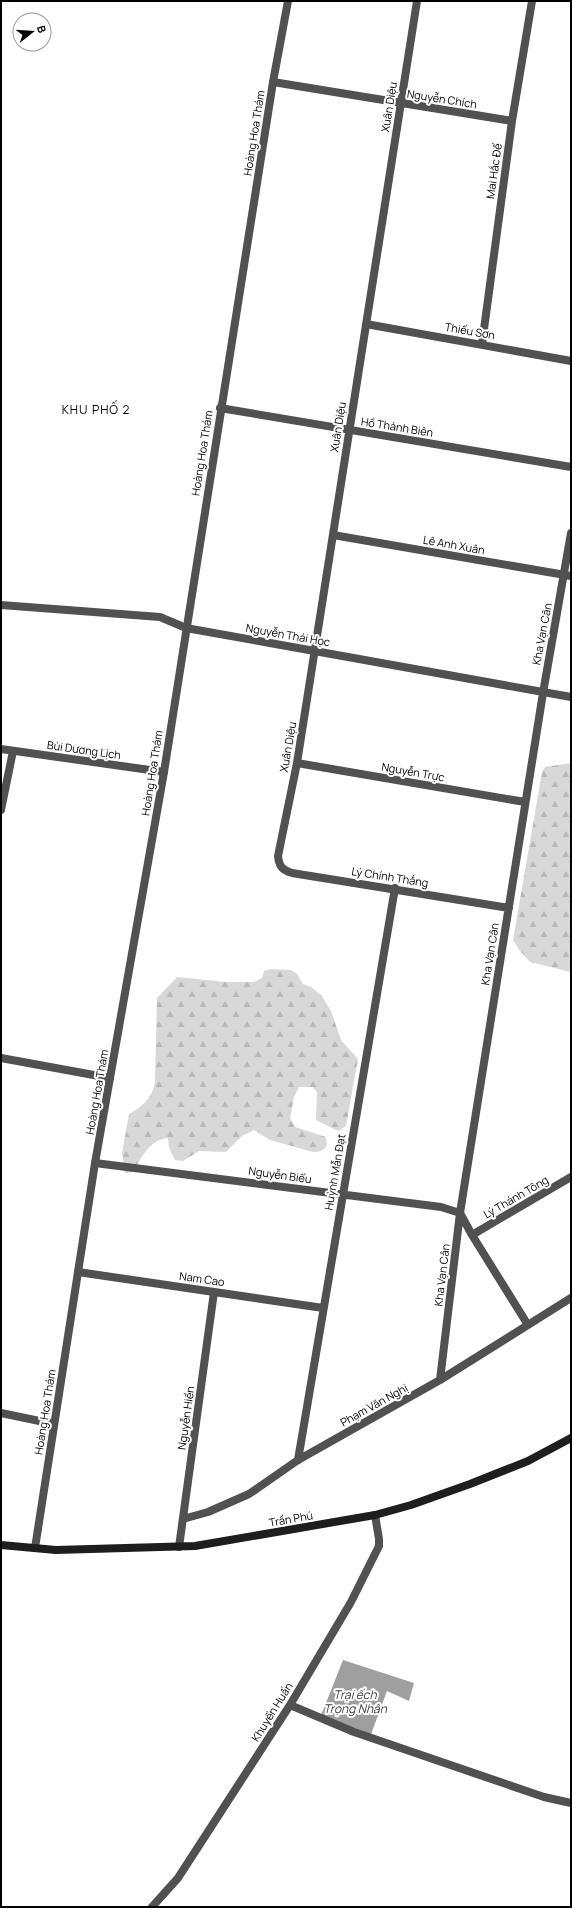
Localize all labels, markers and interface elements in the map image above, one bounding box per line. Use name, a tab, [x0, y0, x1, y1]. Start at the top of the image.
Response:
north arrow	[12, 12, 52, 52]
text: B	[34, 23, 50, 34]
street label: Xuân Diệu	[377, 81, 400, 133]
street label: Nguyễn Chích	[406, 86, 478, 111]
street label: Hoàng Hoa Thám	[239, 89, 268, 177]
street label: Mai Hắc Đế	[482, 142, 505, 200]
street label: Thiếu Sơn	[444, 319, 496, 342]
district label: KHU PHỐ 2	[62, 400, 130, 418]
street label: Xuân Diệu	[326, 401, 349, 453]
street label: Hoàng Hoa Thám	[187, 409, 216, 497]
street label: Hồ Thành Biên	[360, 413, 434, 440]
street label: Lê Anh Xuân	[422, 532, 486, 557]
street label: Kha Vạn Cân	[528, 602, 555, 666]
street label: Nguyễn Thái Học	[245, 620, 331, 649]
street label: Xuân Diệu	[276, 721, 299, 773]
street label: Hoàng Hoa Thám	[137, 729, 166, 817]
street label: Bùi Dương Lịch	[46, 737, 122, 762]
street label: Nguyễn Trực	[380, 759, 446, 784]
street label: Lý Chính Thắng	[351, 863, 430, 890]
street label: Kha Vạn Cân	[477, 922, 502, 986]
street label: Hoàng Hoa Thám	[82, 1048, 111, 1136]
street label: Huỳnh Mẫn Đạt	[320, 1133, 349, 1211]
street label: Nguyễn Biểu	[248, 1163, 313, 1186]
street label: Lý Thánh Tông	[480, 1172, 551, 1221]
street label: Kha Vạn Cân	[430, 1243, 453, 1307]
street label: Nam Cao	[178, 1268, 226, 1289]
street label: Hoàng Hoa Thám	[30, 1368, 59, 1456]
street label: Phạm Văn Nghị	[337, 1380, 410, 1429]
street label: Nguyễn Hiền	[174, 1385, 197, 1451]
street label: Trần Phú	[268, 1507, 314, 1530]
street label: Khuyển Huấn	[247, 1679, 296, 1744]
water label: Trại ếch Trọng Nhân	[323, 1686, 388, 1717]

